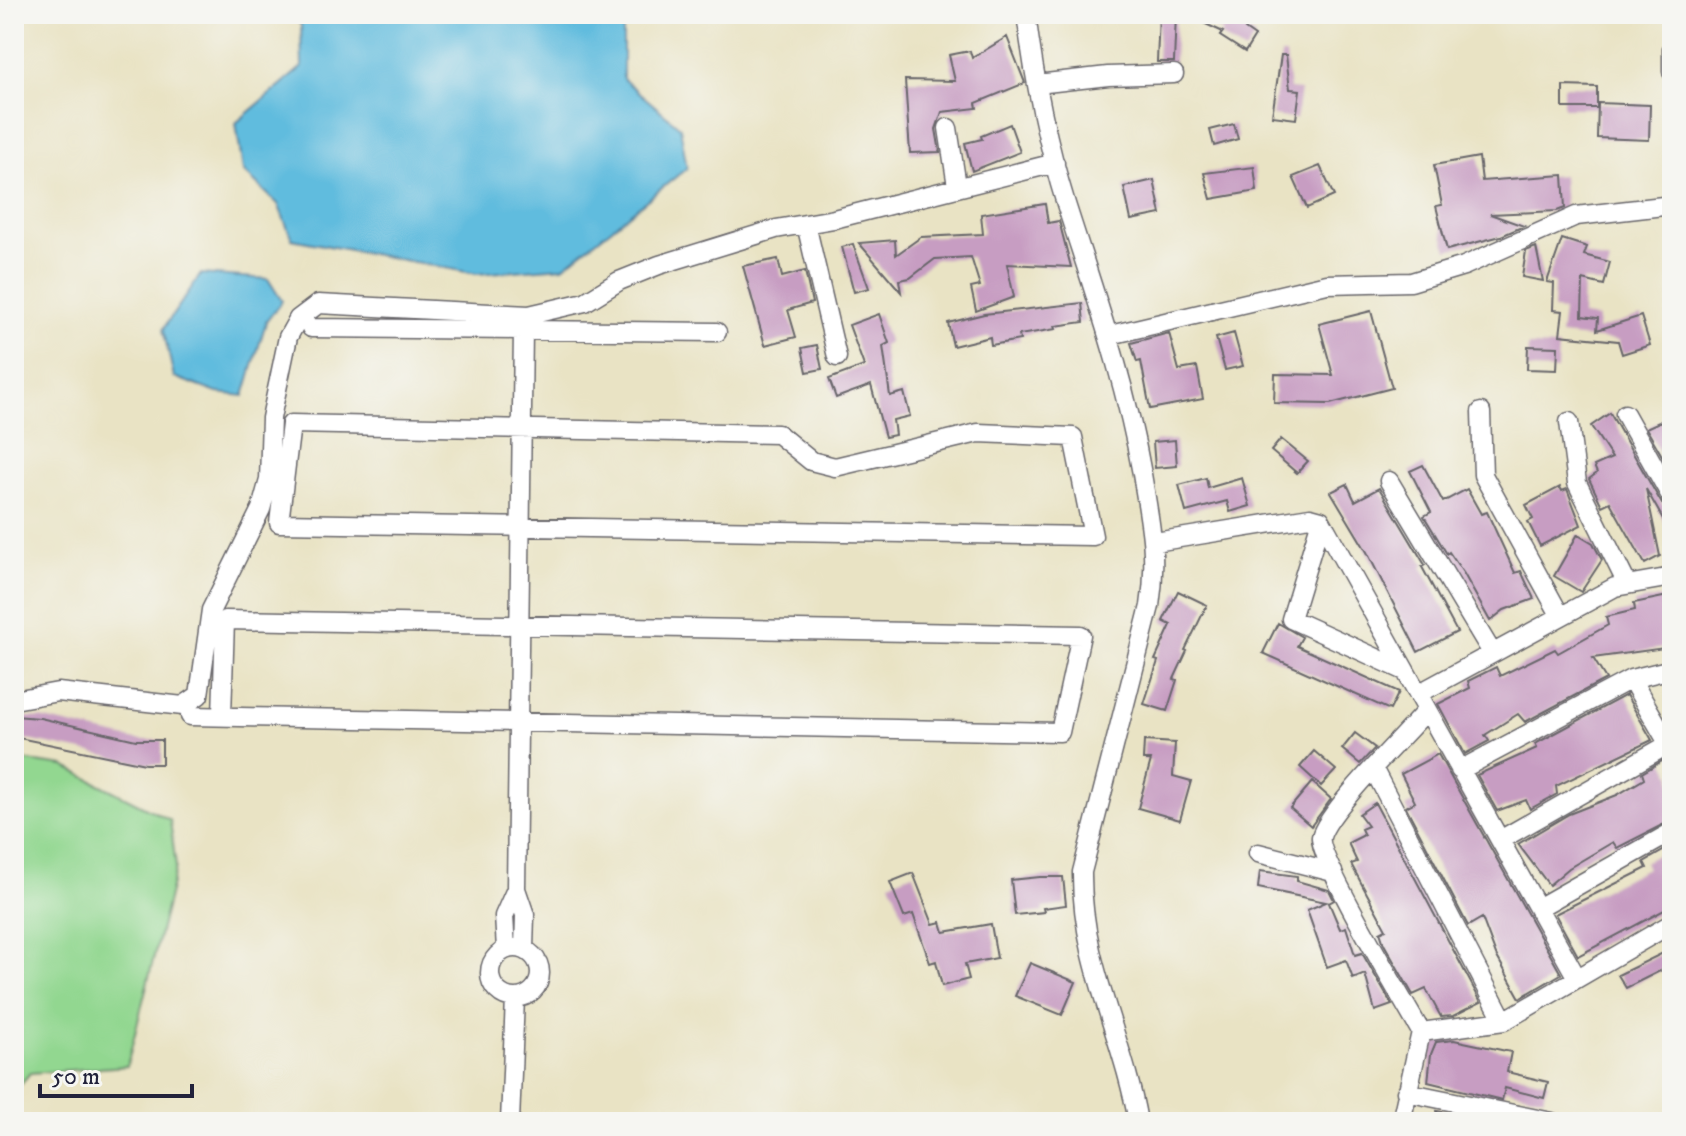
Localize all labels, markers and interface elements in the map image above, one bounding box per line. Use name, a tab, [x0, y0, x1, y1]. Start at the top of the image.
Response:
scale bar	[40, 1048, 192, 1098]
text: 50 m	[52, 1062, 100, 1092]

